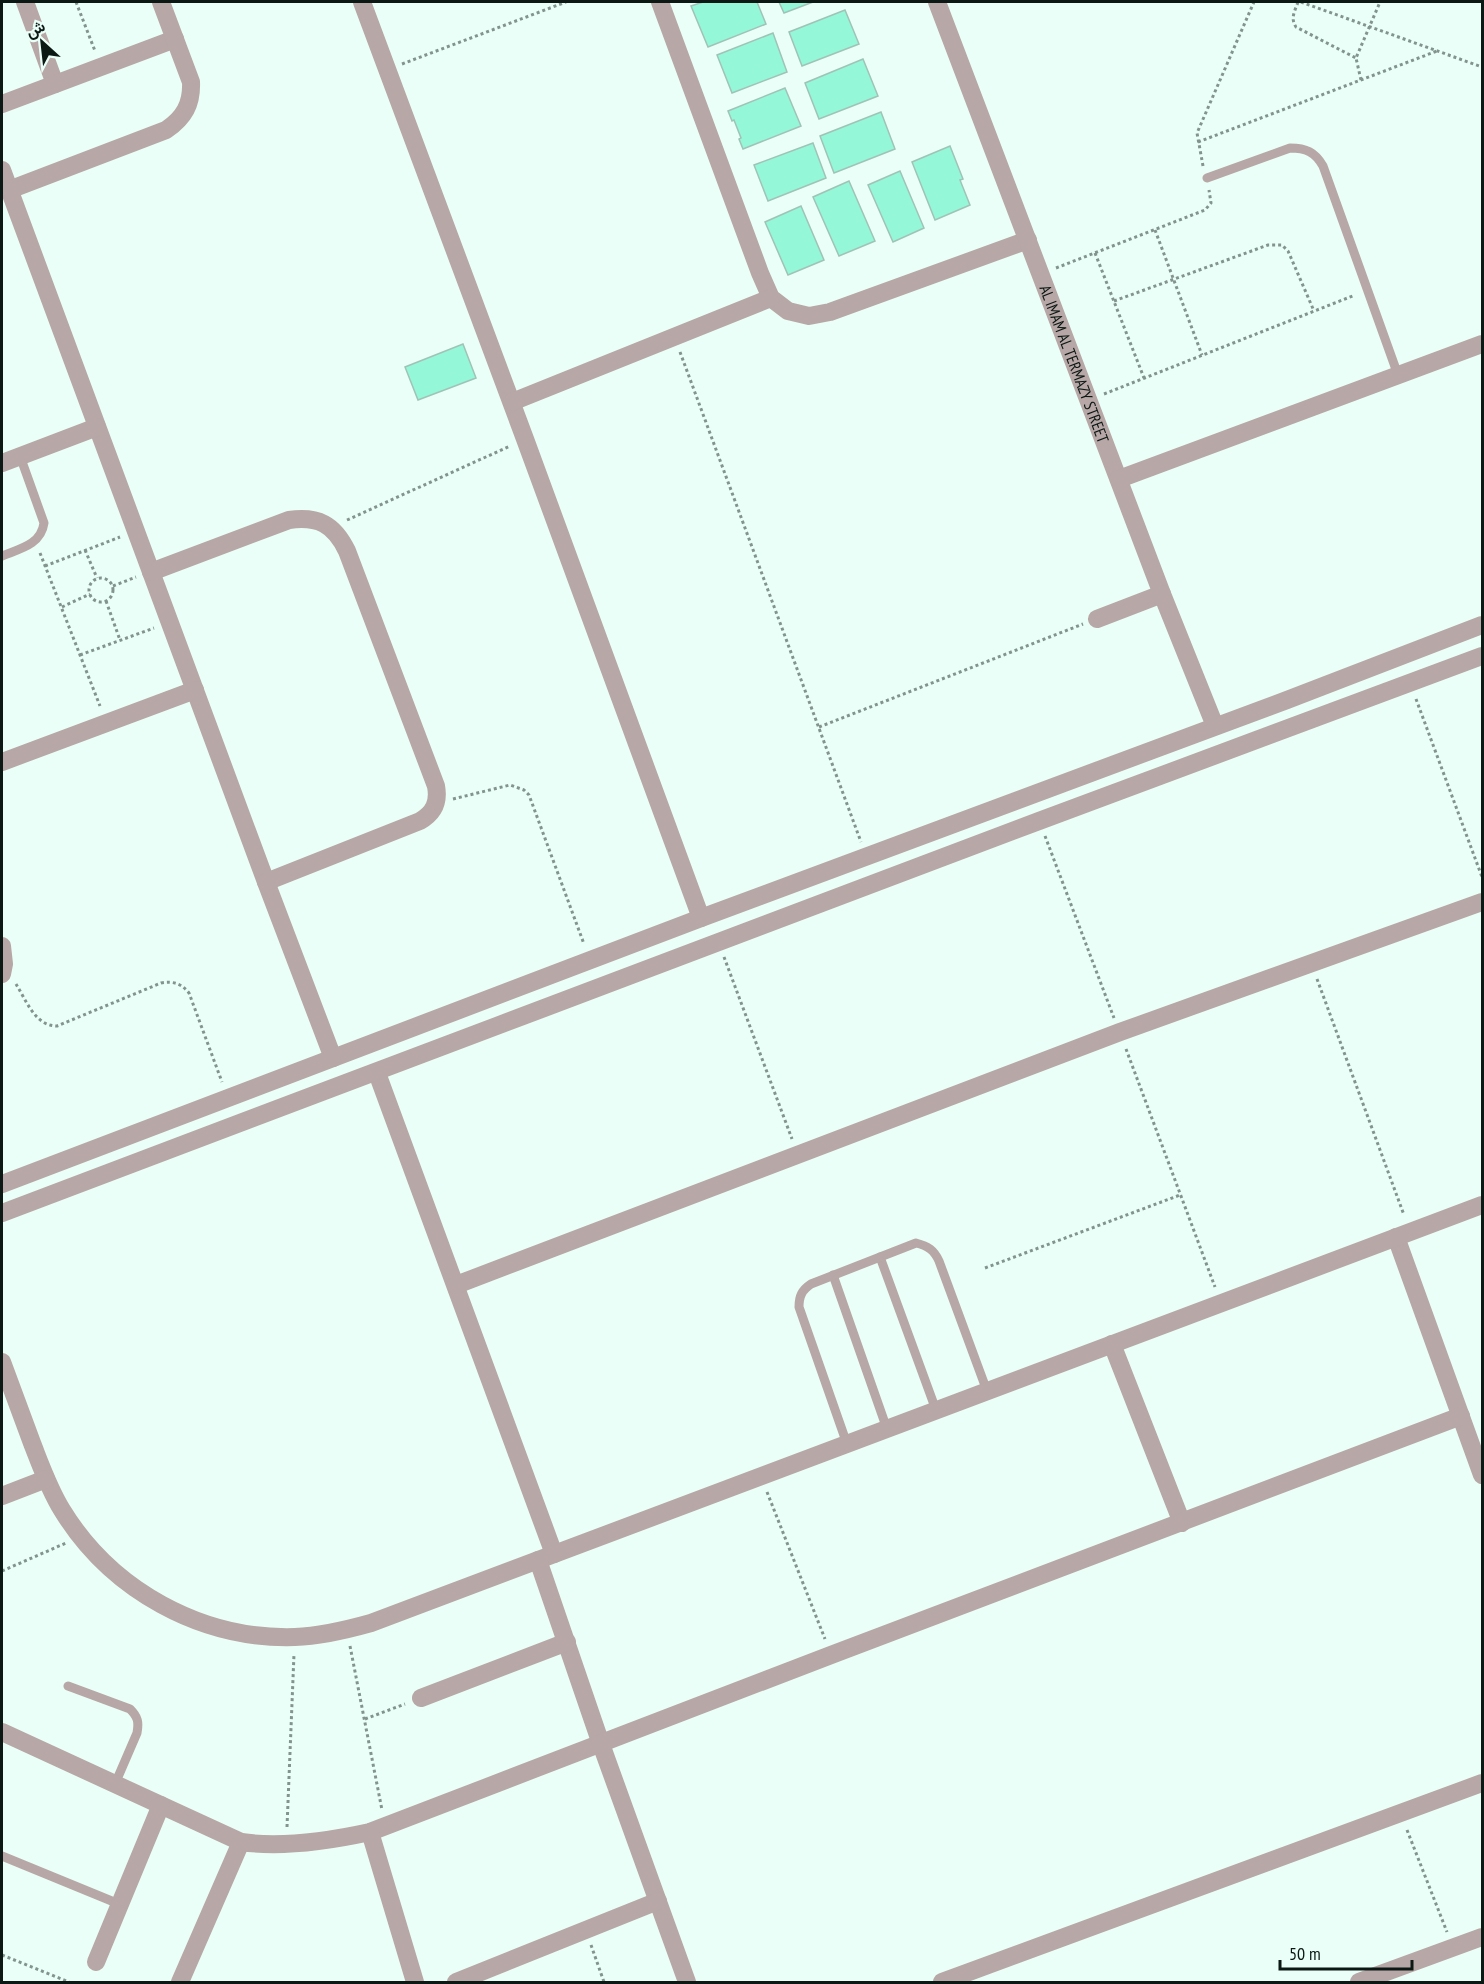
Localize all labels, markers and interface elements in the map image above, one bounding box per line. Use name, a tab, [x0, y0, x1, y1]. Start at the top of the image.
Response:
north arrow	[12, 12, 72, 72]
text: ش	[22, 15, 48, 42]
street label: AL IMAM AL TERMAZY STREET	[1035, 282, 1114, 446]
scale bar	[1280, 1933, 1412, 1971]
text: 50 m	[1289, 1942, 1321, 1965]

